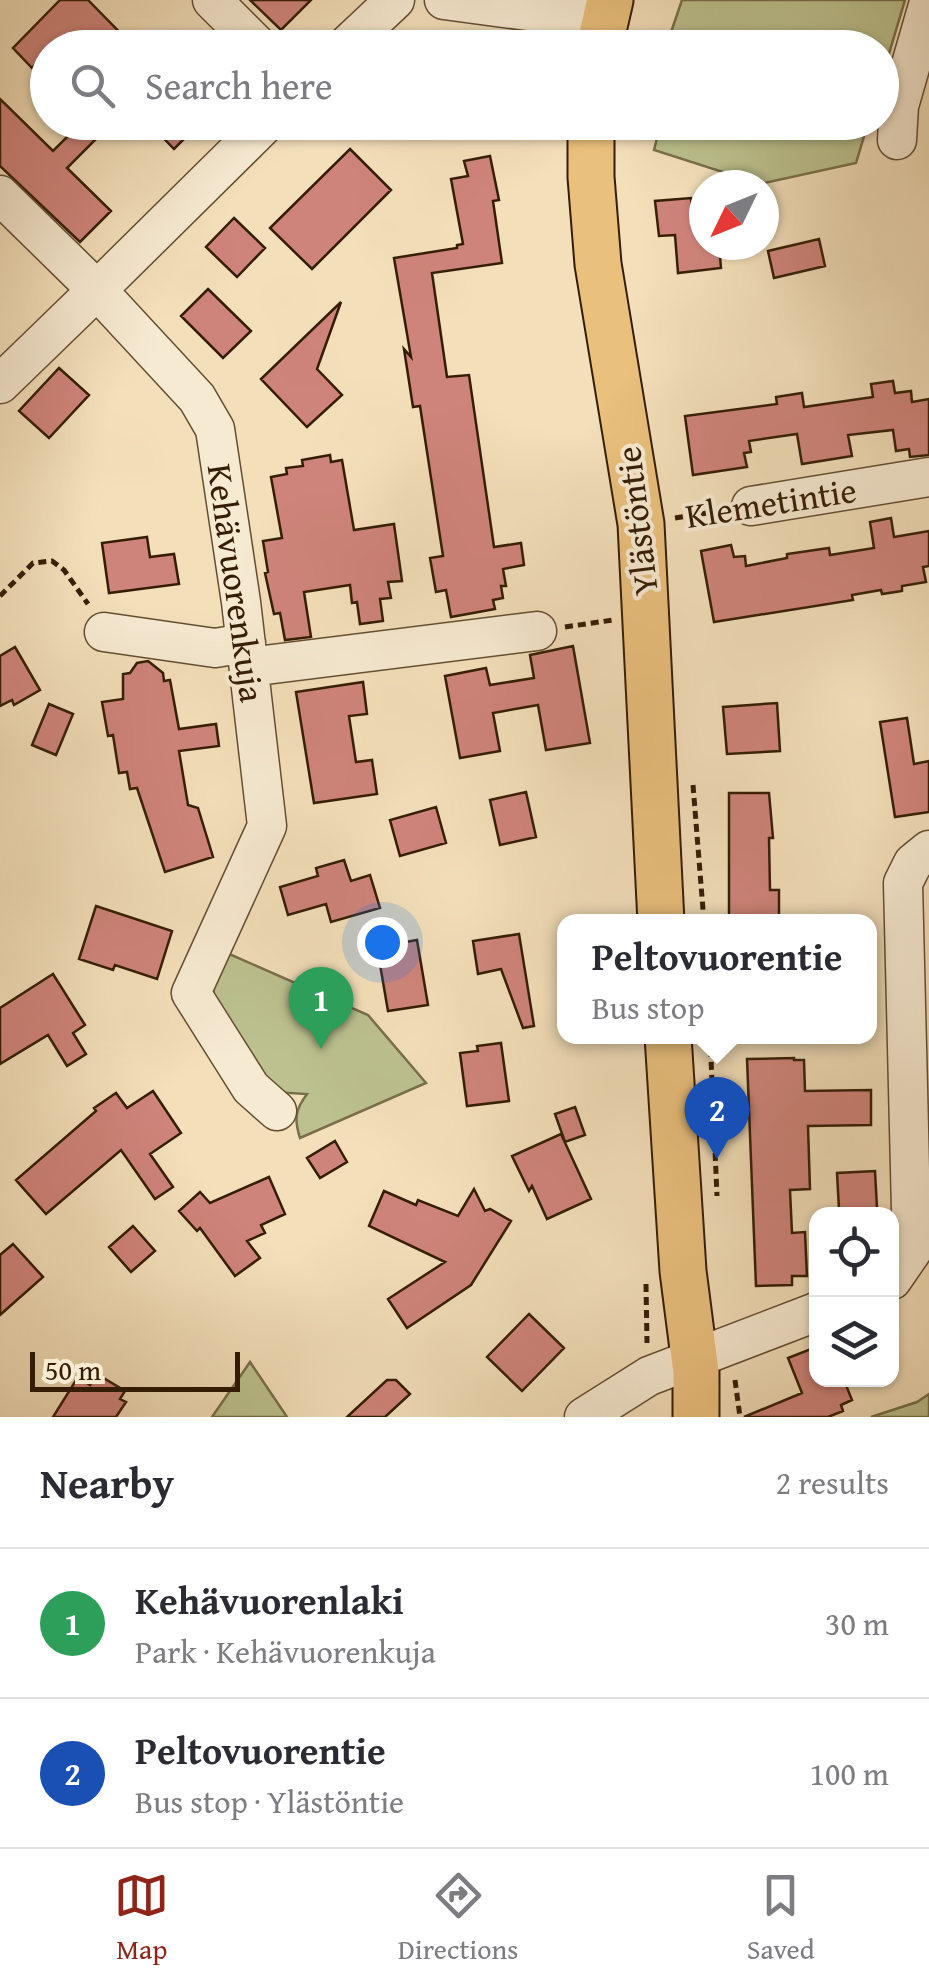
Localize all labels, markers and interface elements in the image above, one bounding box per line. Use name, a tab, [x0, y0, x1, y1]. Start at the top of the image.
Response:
search box	[30, 30, 899, 140]
text: Search here	[145, 57, 333, 113]
icon: search	[65, 58, 120, 113]
north arrow	[689, 170, 779, 260]
street label: Ylästöntie	[602, 444, 671, 598]
street label: Kehävuorenkuja	[195, 460, 279, 706]
street label: Klemetintie	[682, 464, 860, 541]
popup	[557, 914, 877, 1044]
your location	[357, 917, 408, 968]
text: Peltovuorentie	[592, 928, 842, 984]
pin: 1	[288, 966, 354, 1049]
text: Bus stop	[592, 984, 704, 1031]
pin: 2	[684, 1076, 750, 1159]
map controls	[809, 1207, 899, 1387]
button: locate	[809, 1207, 899, 1297]
button: layers	[809, 1297, 899, 1387]
scale bar	[30, 1347, 240, 1392]
text: 50 m	[45, 1349, 101, 1390]
text: Nearby	[40, 1452, 174, 1513]
text: 2 results	[776, 1459, 889, 1506]
text: Kehävuorenlaki	[135, 1572, 404, 1628]
text: 1	[64, 1600, 81, 1647]
text: 30 m	[825, 1600, 889, 1647]
text: Park · Kehävuorenkuja	[135, 1628, 436, 1675]
text: Peltovuorentie	[135, 1722, 386, 1778]
text: 2	[64, 1750, 81, 1797]
text: 100 m	[810, 1750, 889, 1797]
text: Bus stop · Ylästöntie	[135, 1778, 404, 1825]
tab: Map	[114, 1868, 169, 1969]
tab: Directions	[398, 1868, 518, 1969]
tab: Saved	[747, 1868, 815, 1969]

